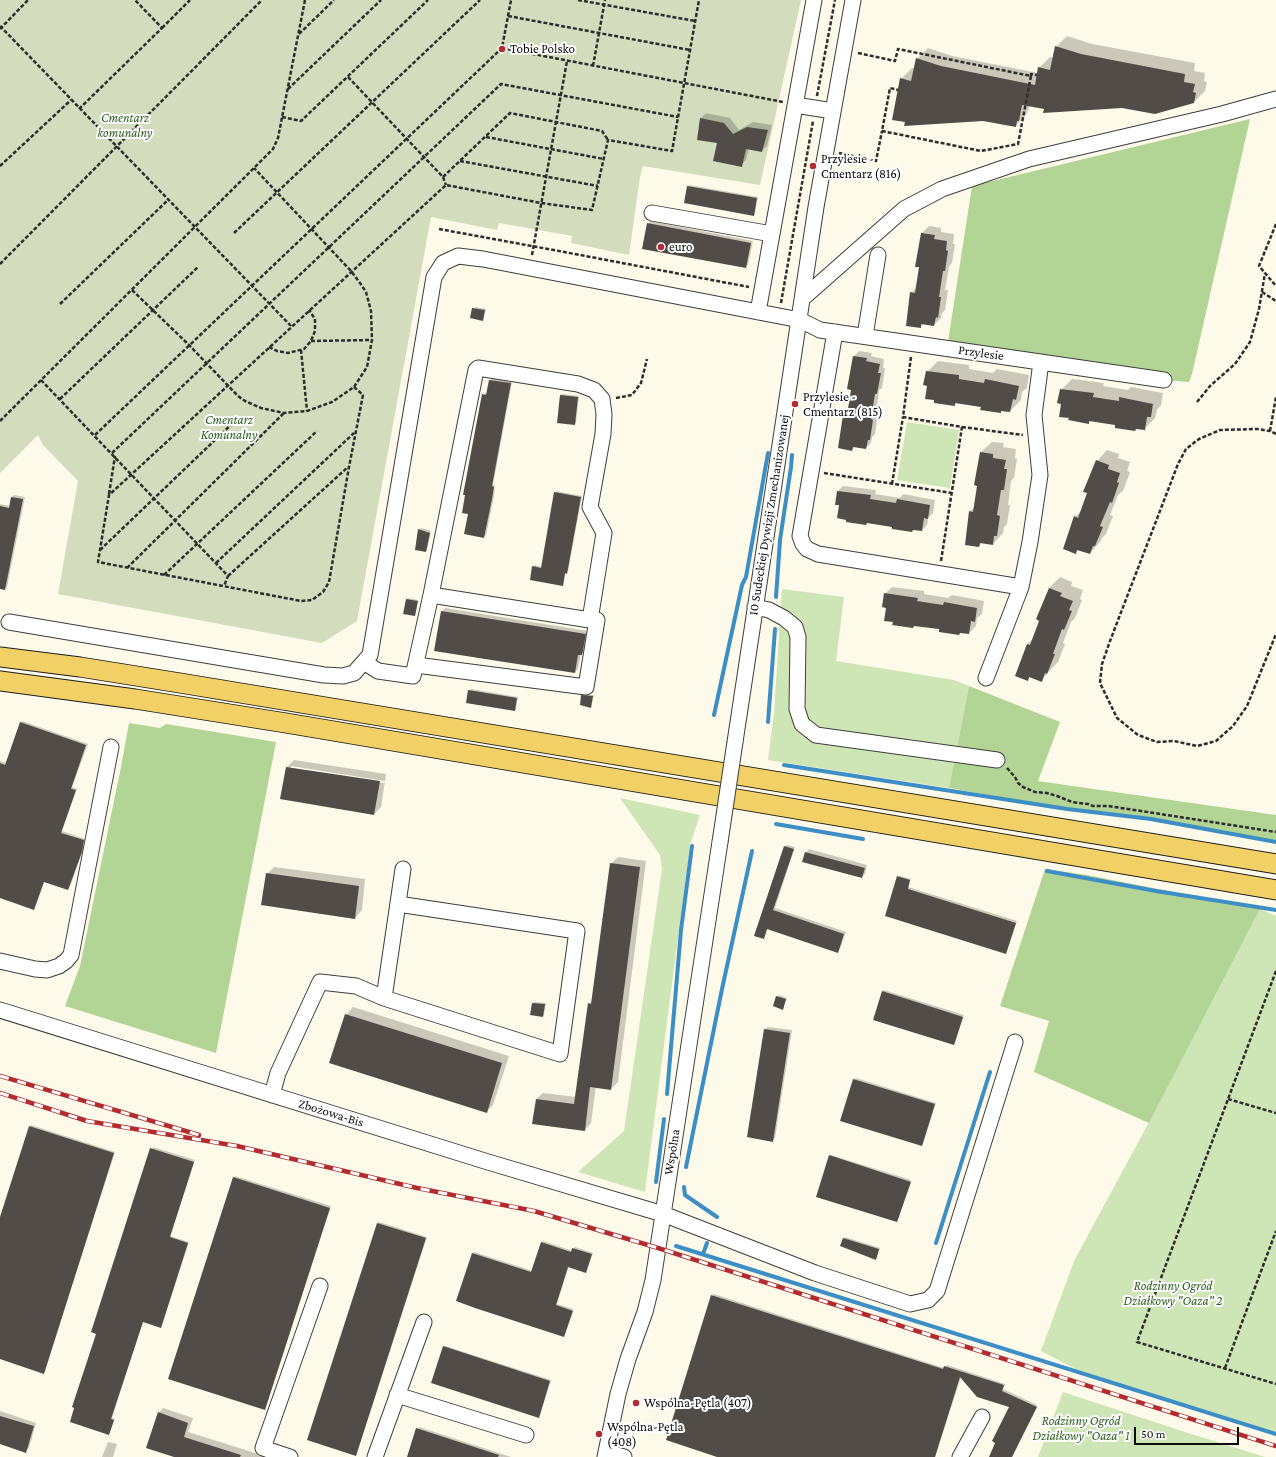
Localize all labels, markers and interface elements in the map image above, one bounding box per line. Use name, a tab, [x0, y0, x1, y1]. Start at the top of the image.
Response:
place label: Tobie Polsko	[510, 41, 575, 57]
marker: Tobie Polsko	[497, 44, 507, 54]
park label: Cmentarz komunalny	[98, 110, 152, 141]
place label: Przylesie - Cmentarz (816)	[821, 151, 901, 182]
marker: Przylesie - Cmentarz (816)	[808, 161, 818, 171]
place label: euro	[669, 239, 692, 255]
marker: euro	[656, 242, 666, 252]
street label: Przylesie	[957, 342, 1005, 364]
place label: Przylesie - Cmentarz (815)	[803, 389, 883, 420]
marker: Przylesie - Cmentarz (815)	[790, 399, 800, 409]
park label: Cmentarz Komunalny	[201, 412, 257, 443]
street label: 10 Sudeckiej Dywizji Zmechanizowanej	[745, 413, 793, 617]
street label: Zbożowa-Bis	[296, 1096, 366, 1130]
street label: Wspólna	[661, 1128, 683, 1176]
park label: Rodzinny Ogród Działkowy "Oaza" 2	[1124, 1278, 1222, 1309]
place label: Wspólna-Pętla (407)	[644, 1395, 752, 1411]
marker: Wspólna-Pętla (407)	[631, 1398, 641, 1408]
park label: Rodzinny Ogród Działkowy "Oaza" 1	[1033, 1413, 1129, 1444]
place label: Wspólna-Pętla (408)	[607, 1419, 684, 1450]
scale bar	[1136, 1419, 1241, 1445]
text: 50 m	[1141, 1427, 1165, 1441]
marker: Wspólna-Pętla (408)	[594, 1429, 604, 1439]

